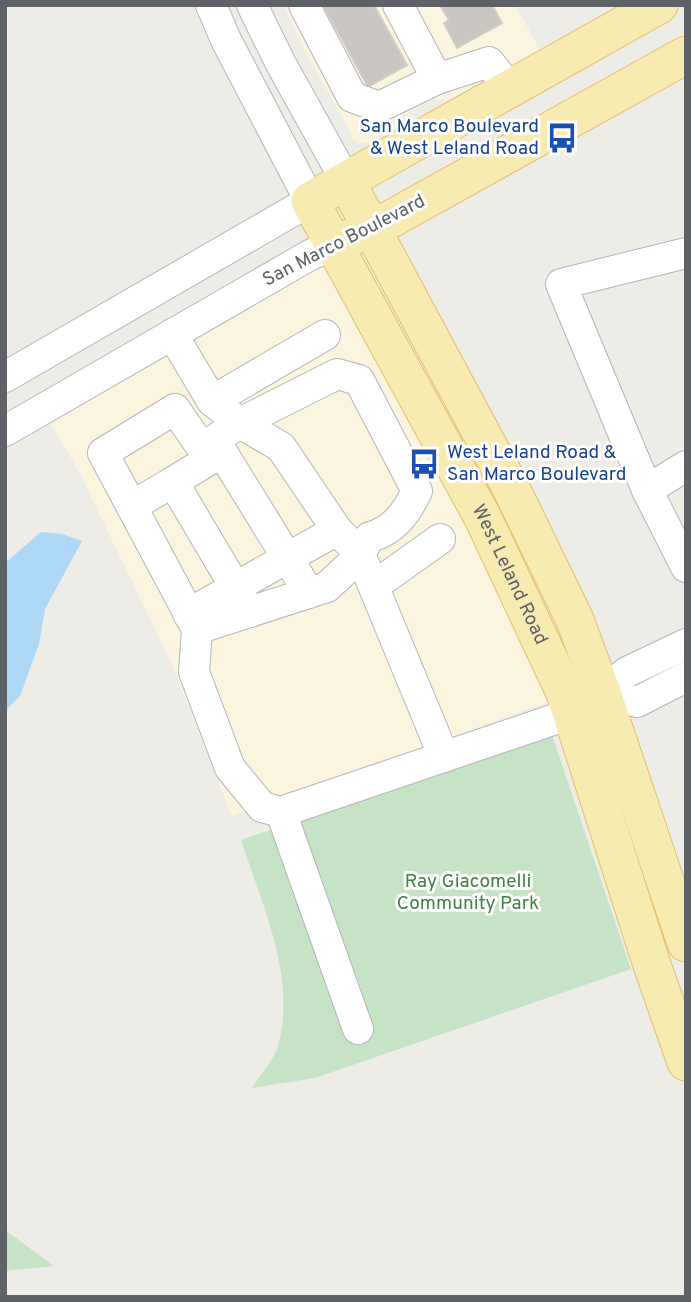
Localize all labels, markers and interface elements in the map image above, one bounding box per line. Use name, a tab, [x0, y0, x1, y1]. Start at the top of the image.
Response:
place label: San Marco Boulevard & West Leland Road	[360, 115, 539, 161]
bus stop icon: San Marco Boulevard & West Leland Road	[545, 121, 579, 155]
street label: San Marco Boulevard	[259, 190, 429, 292]
place label: West Leland Road & San Marco Boulevard	[447, 441, 626, 487]
bus stop icon: West Leland Road & San Marco Boulevard	[407, 447, 441, 481]
street label: West Leland Road	[466, 500, 553, 649]
park label: Ray Giacomelli Community Park	[397, 870, 539, 916]

